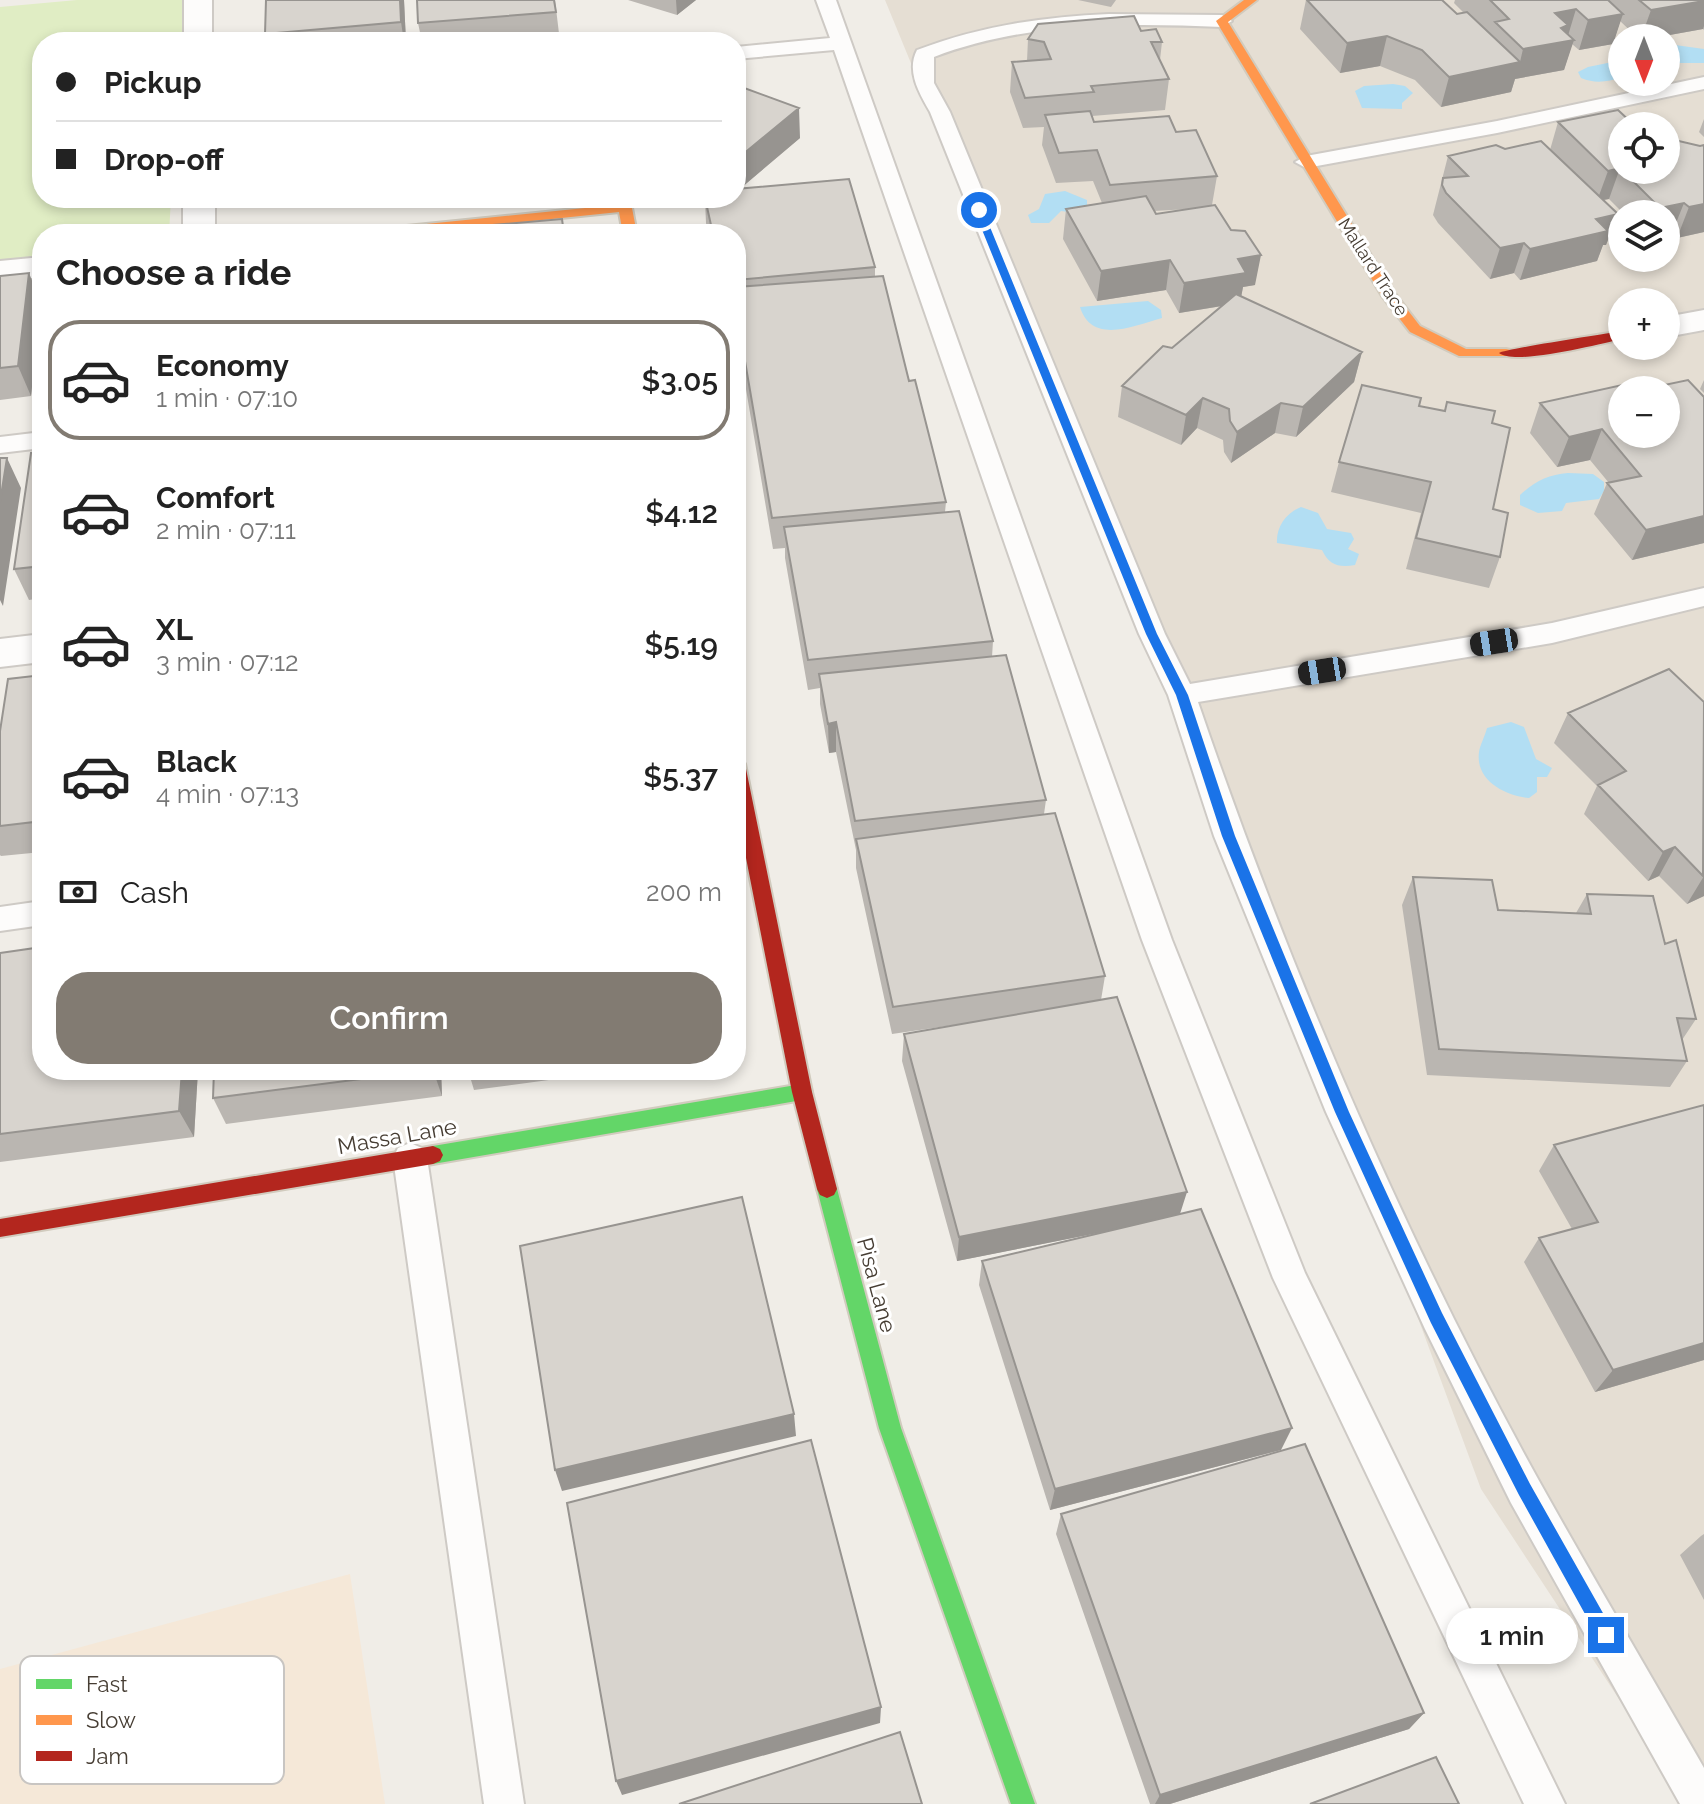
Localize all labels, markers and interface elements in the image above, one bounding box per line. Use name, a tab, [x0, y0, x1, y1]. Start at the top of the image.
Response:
north arrow	[1608, 24, 1680, 96]
map controls	[1608, 24, 1680, 448]
text: Pickup	[104, 65, 202, 100]
button: locate	[1608, 112, 1680, 184]
text: Drop-off	[104, 142, 224, 177]
route start	[961, 192, 997, 228]
button: layers	[1608, 200, 1680, 272]
street label: Mallard Trace	[1334, 214, 1413, 320]
text: Choose a ride	[56, 251, 291, 293]
button: +	[1608, 288, 1680, 360]
icon: car	[60, 344, 132, 416]
text: Economy	[156, 348, 289, 383]
text: $3.05	[641, 363, 718, 398]
button: −	[1608, 376, 1680, 448]
text: 1 min · 07:10	[156, 383, 298, 413]
icon: car	[60, 476, 132, 548]
text: Comfort	[156, 480, 275, 515]
text: $4.12	[645, 495, 718, 530]
text: 2 min · 07:11	[156, 515, 296, 545]
icon: car	[60, 608, 132, 680]
text: XL	[156, 612, 193, 647]
car	[1468, 626, 1520, 658]
text: $5.19	[644, 627, 718, 662]
text: 3 min · 07:12	[156, 647, 299, 677]
car	[1296, 655, 1348, 687]
icon: car	[60, 740, 132, 812]
text: Black	[156, 744, 237, 779]
text: $5.37	[643, 759, 718, 794]
text: 4 min · 07:13	[156, 779, 299, 809]
icon: cash	[56, 870, 100, 914]
text: Cash	[120, 875, 189, 910]
text: 200 m	[646, 877, 722, 907]
button: Confirm	[56, 972, 722, 1064]
street label: Massa Lane	[335, 1113, 459, 1159]
street label: Pisa Lane	[852, 1235, 902, 1335]
callout: 1 min	[1446, 1607, 1578, 1663]
route end	[1588, 1617, 1624, 1653]
text: 1 min	[1480, 1621, 1544, 1651]
legend	[20, 1656, 284, 1784]
text: Fast	[86, 1671, 128, 1697]
text: Slow	[86, 1707, 136, 1733]
text: Jam	[86, 1743, 129, 1769]

